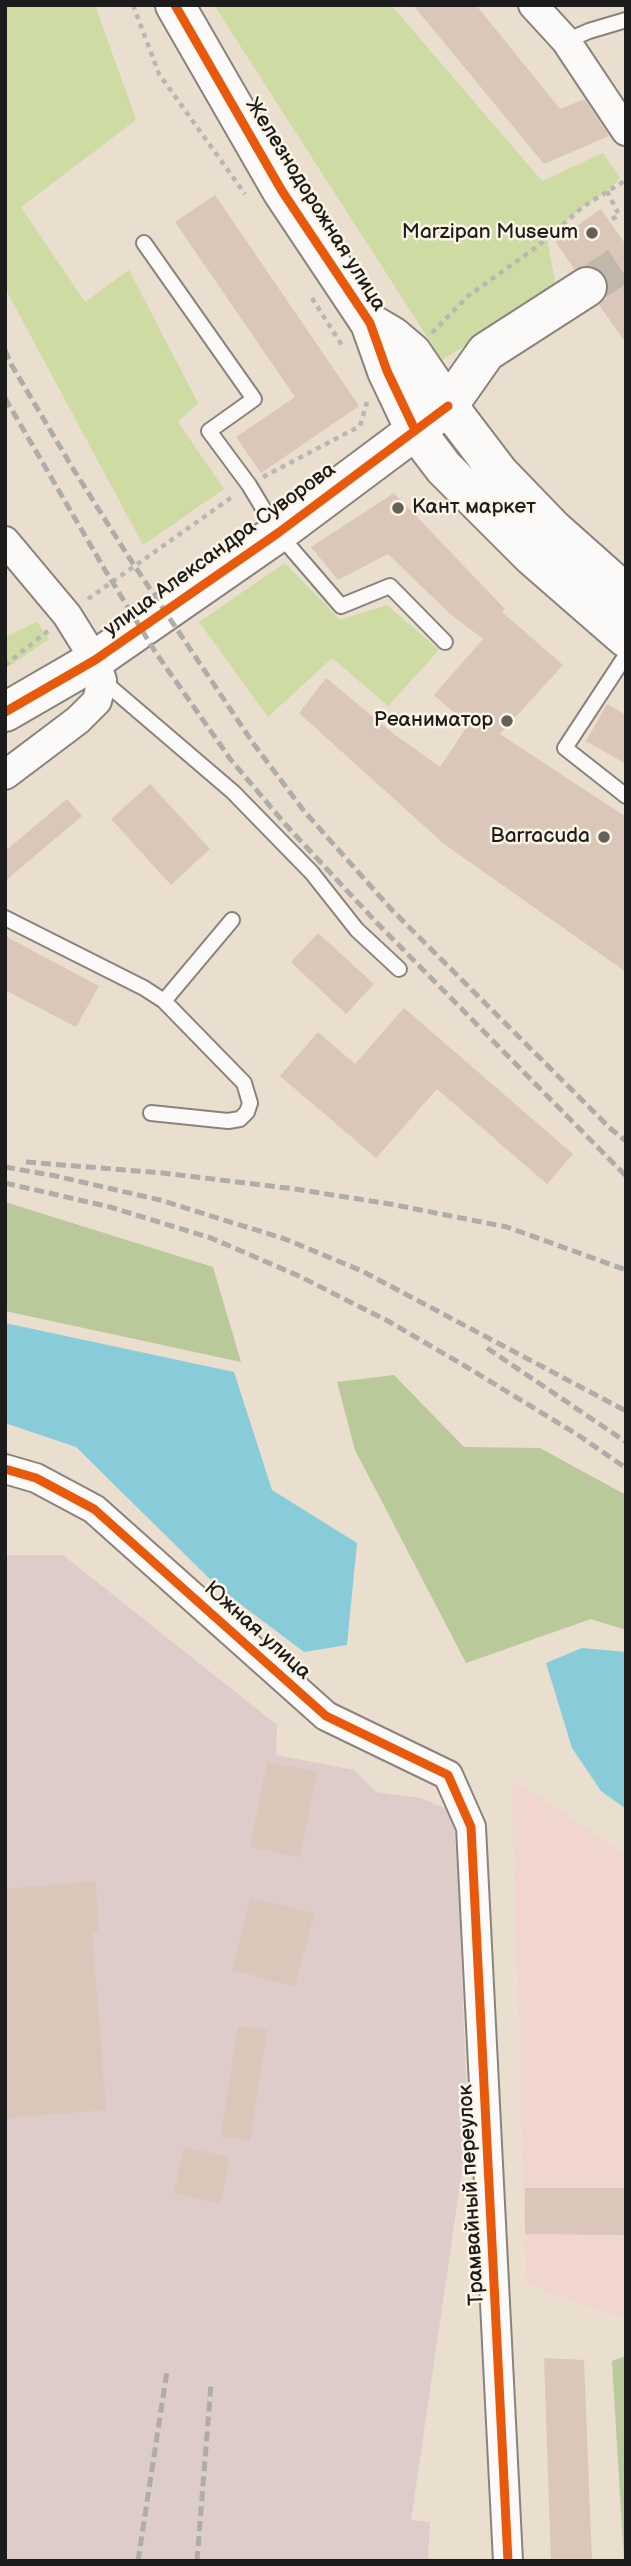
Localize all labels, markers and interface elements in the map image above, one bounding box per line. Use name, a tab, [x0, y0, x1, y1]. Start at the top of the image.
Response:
street label: Железнодорожная улица	[239, 94, 391, 316]
place label: Marzipan Museum	[402, 220, 578, 246]
marker: Marzipan Museum	[584, 225, 600, 241]
street label: улица Александра Суворова	[99, 457, 341, 643]
place label: Кант маркет	[412, 495, 536, 521]
marker: Кант маркет	[390, 500, 406, 516]
place label: Реаниматор	[374, 708, 493, 734]
marker: Реаниматор	[499, 713, 515, 729]
place label: Barracuda	[490, 824, 590, 850]
marker: Barracuda	[596, 829, 612, 845]
street label: Южная улица	[198, 1576, 316, 1686]
street label: Трамвайный переулок	[454, 2084, 490, 2306]

